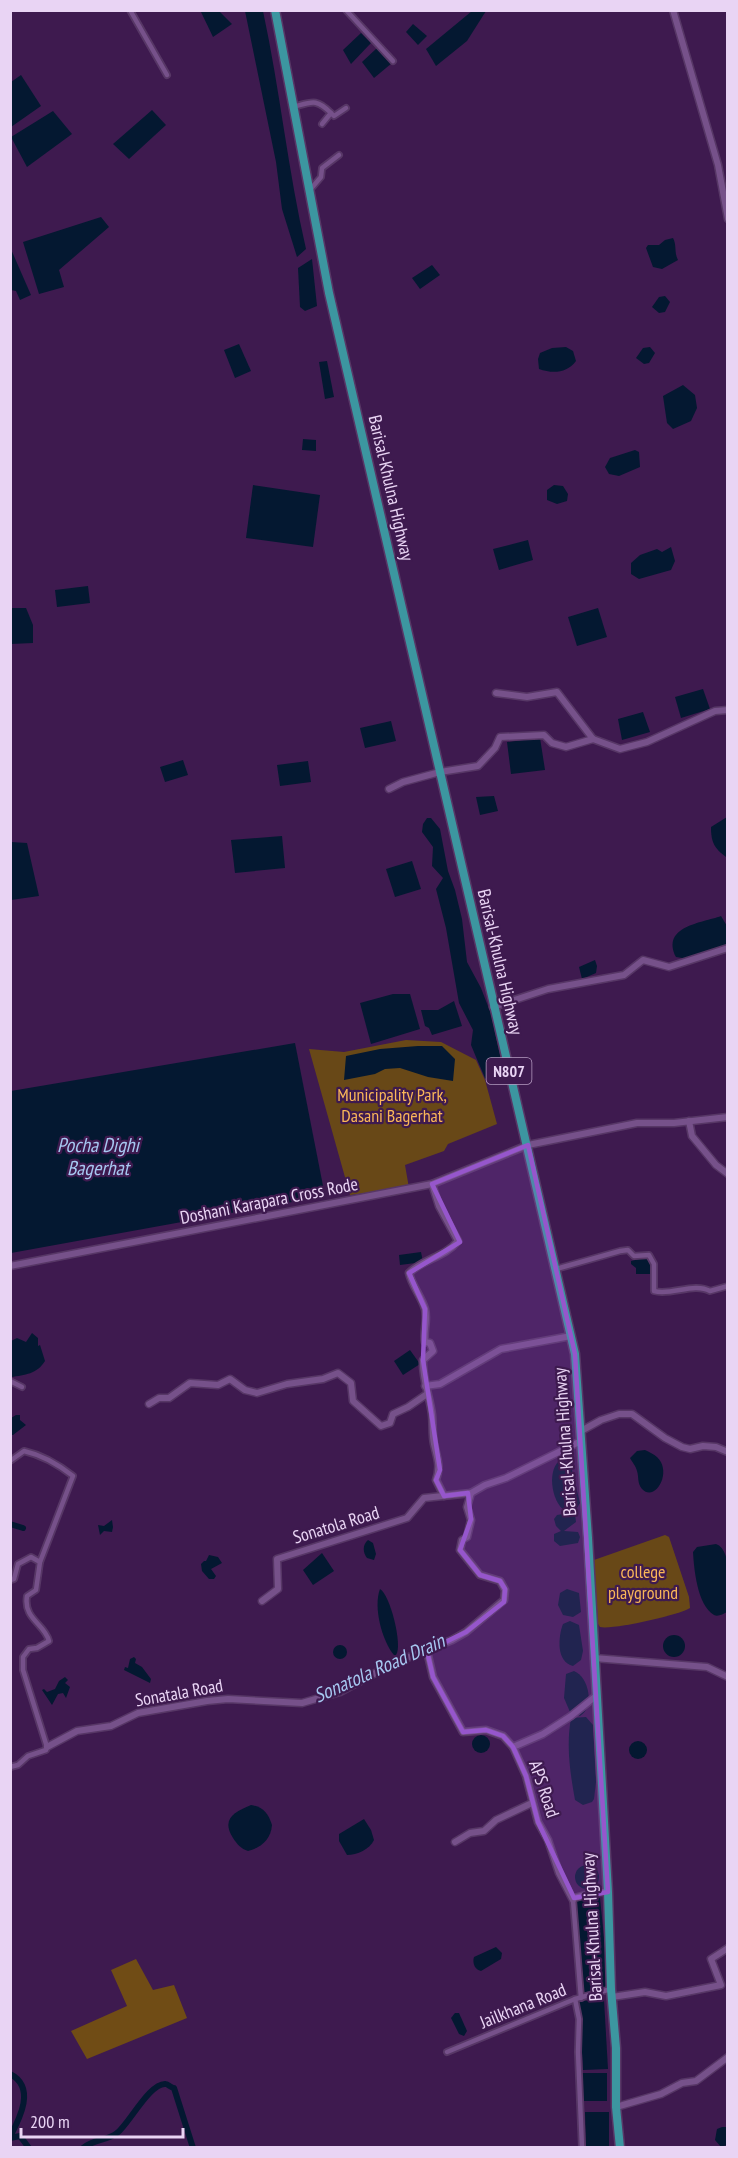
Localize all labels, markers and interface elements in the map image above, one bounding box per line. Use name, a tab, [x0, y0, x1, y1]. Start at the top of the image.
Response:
street label: Barisal-Khulna Highway	[364, 413, 419, 563]
street label: Barisal-Khulna Highway	[473, 887, 528, 1037]
road number: N807	[486, 1058, 532, 1084]
park label: Municipality Park, Dasani Bagerhat	[337, 1083, 447, 1127]
water label: Pocha Dighi Bagerhat	[57, 1132, 142, 1181]
street label: Doshani Karapara Cross Rode	[178, 1172, 360, 1229]
street label: Barisal-Khulna Highway	[548, 1367, 581, 1517]
street label: Sonatola Road	[290, 1501, 382, 1549]
park label: college playground	[608, 1560, 678, 1604]
water label: Sonatola Road Drain	[310, 1627, 449, 1708]
street label: Sonatala Road	[133, 1673, 225, 1712]
street label: APS Road	[524, 1757, 565, 1820]
street label: Barisal-Khulna Highway	[576, 1852, 607, 2002]
street label: Jailkhana Road	[475, 1978, 569, 2034]
scale bar	[21, 2101, 183, 2139]
text: 200 m	[30, 2110, 70, 2133]

